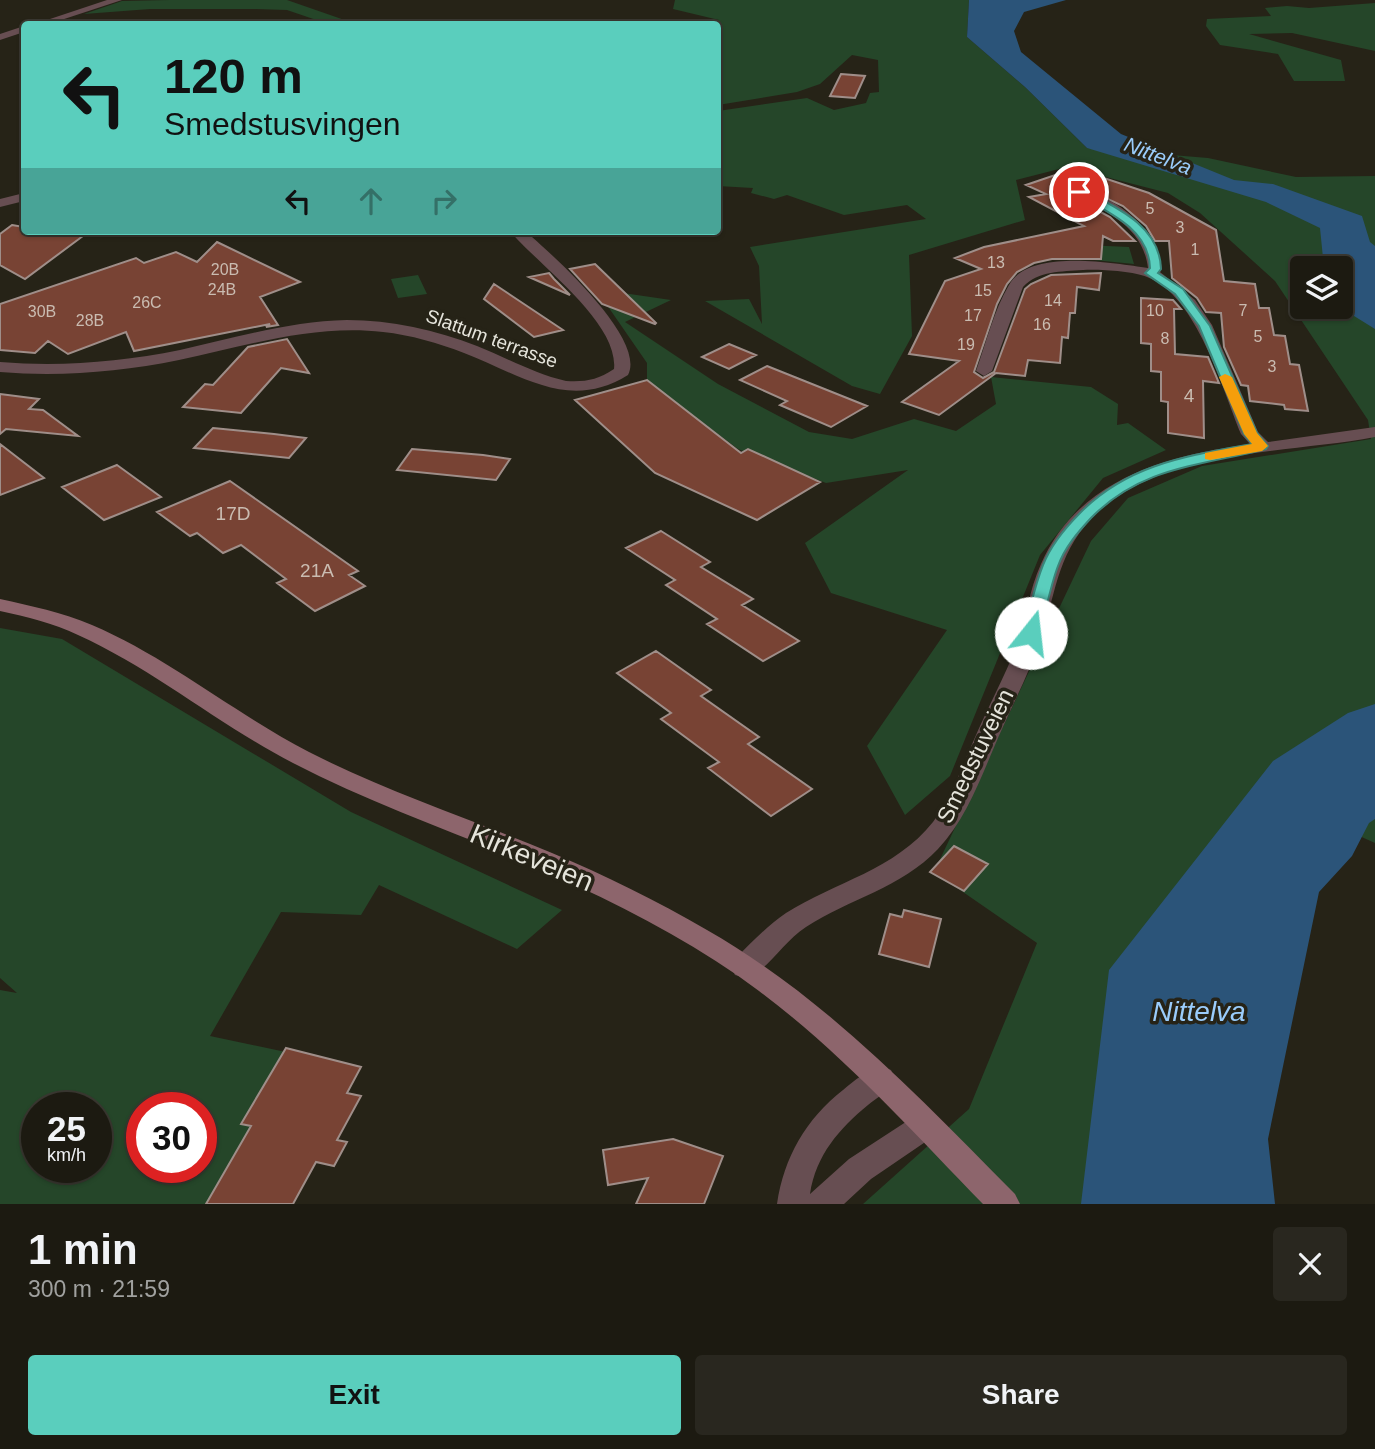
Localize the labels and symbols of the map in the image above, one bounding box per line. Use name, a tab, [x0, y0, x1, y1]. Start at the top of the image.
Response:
water label: Nittelva	[1121, 132, 1195, 179]
pin	[1049, 162, 1109, 222]
house number: 5	[1146, 200, 1155, 217]
house number: 3	[1176, 219, 1185, 236]
house number: 1	[1191, 241, 1200, 258]
house number: 13	[987, 254, 1005, 271]
house number: 20B	[211, 261, 239, 278]
house number: 24B	[208, 281, 236, 298]
house number: 15	[974, 282, 992, 299]
house number: 14	[1044, 292, 1062, 309]
house number: 26C	[132, 294, 162, 311]
house number: 10	[1146, 302, 1164, 319]
house number: 7	[1239, 302, 1248, 319]
house number: 30B	[28, 303, 56, 320]
street label: Slattum terrasse	[423, 305, 560, 372]
house number: 17	[964, 307, 982, 324]
house number: 28B	[76, 312, 104, 329]
house number: 16	[1033, 316, 1051, 333]
house number: 5	[1254, 328, 1263, 345]
house number: 8	[1161, 330, 1170, 347]
house number: 19	[957, 336, 975, 353]
house number: 3	[1268, 358, 1277, 375]
house number: 4	[1184, 385, 1195, 406]
house number: 17D	[216, 503, 250, 524]
house number: 21A	[300, 560, 334, 581]
position arrow	[994, 596, 1068, 670]
street label: Smedstuveien	[931, 685, 1019, 827]
street label: Kirkeveien	[466, 818, 598, 897]
water label: Nittelva	[1152, 996, 1246, 1027]
speed limit sign: 30	[126, 1092, 217, 1183]

